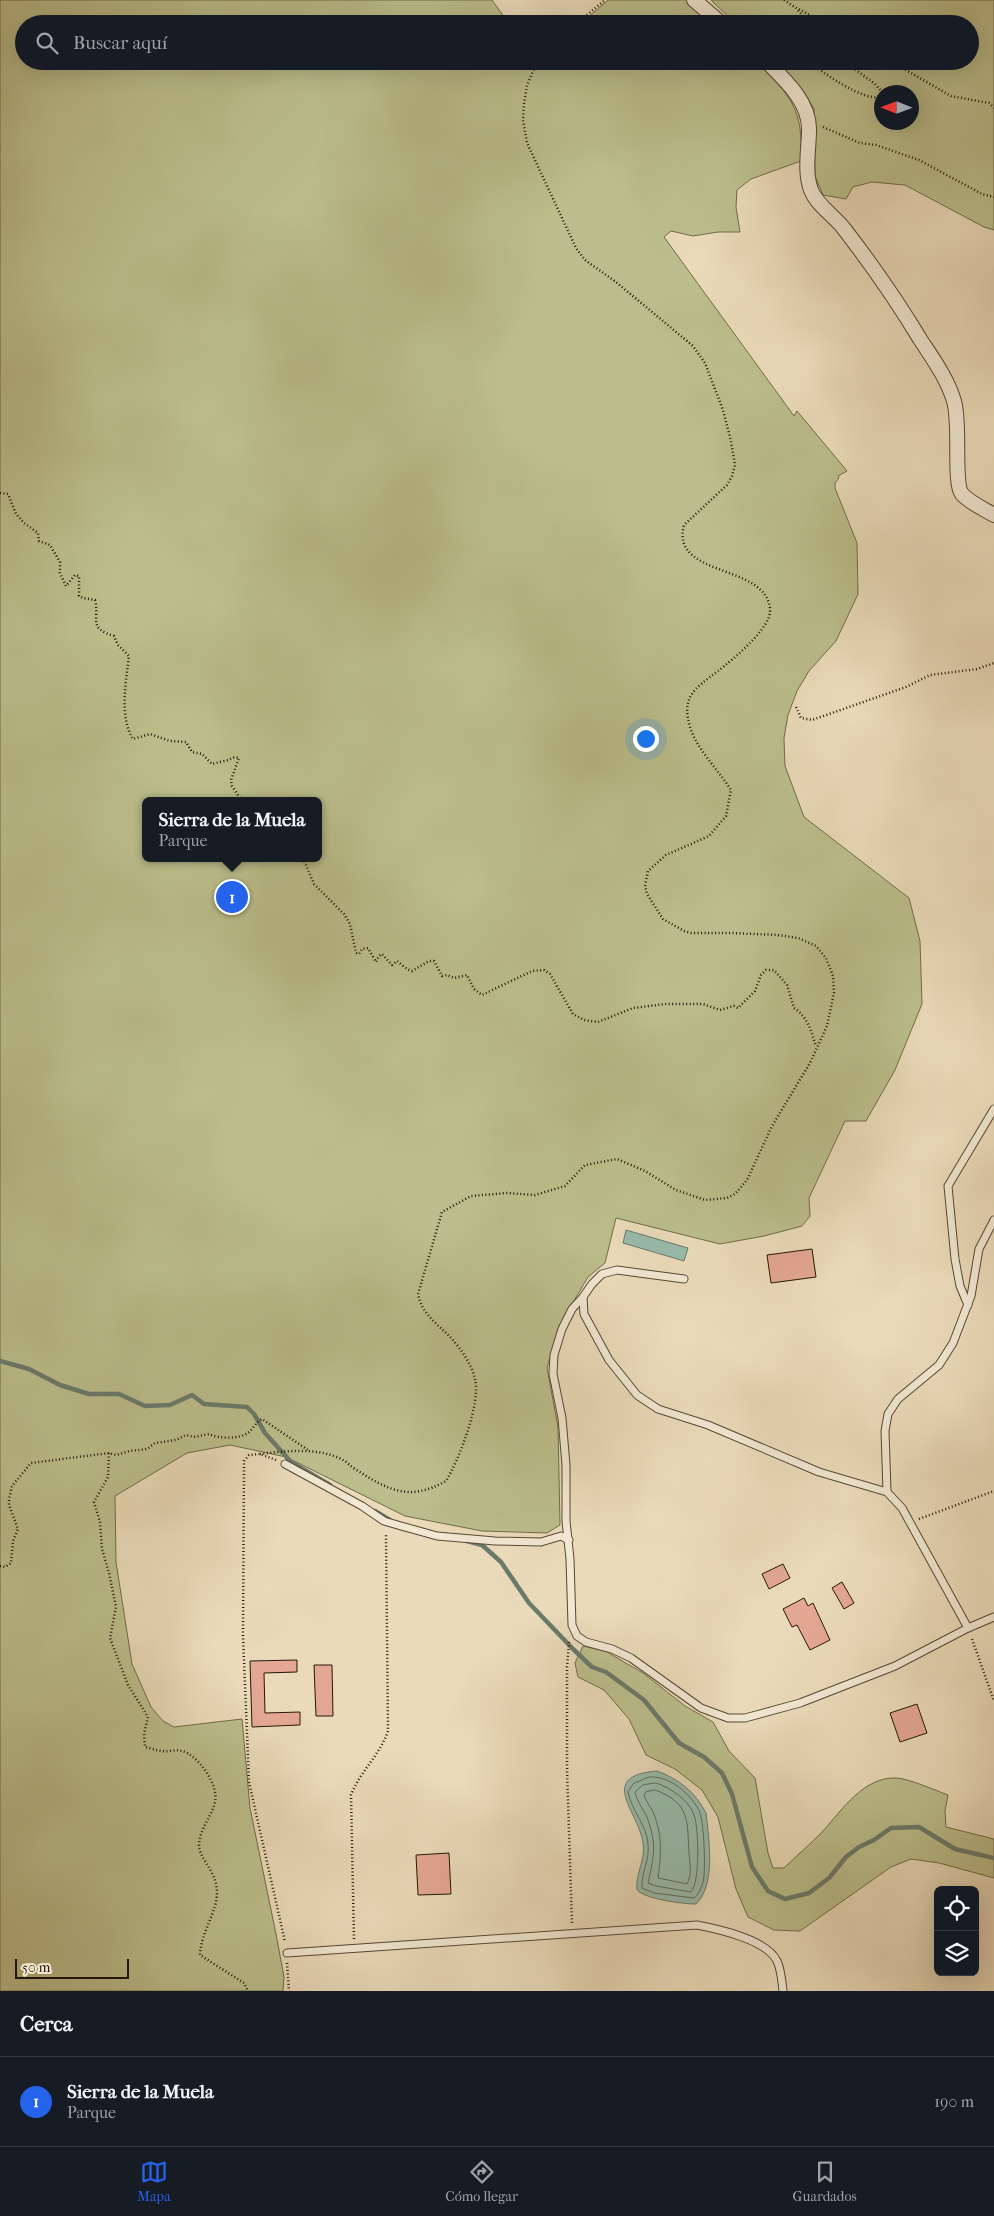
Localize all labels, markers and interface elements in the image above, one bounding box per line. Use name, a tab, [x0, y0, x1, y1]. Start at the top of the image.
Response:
search box	[15, 15, 979, 70]
icon: search	[33, 29, 61, 57]
text: Buscar aquí	[73, 32, 167, 54]
north arrow	[874, 85, 919, 130]
your location	[633, 726, 659, 752]
popup	[142, 797, 322, 862]
text: Sierra de la Muela	[159, 809, 305, 831]
text: Parque	[159, 831, 207, 850]
pin: 1	[216, 878, 248, 916]
map controls	[934, 1886, 979, 1976]
button: locate	[934, 1886, 979, 1931]
button: layers	[934, 1931, 979, 1976]
scale bar	[15, 1956, 129, 1979]
text: 50 m	[22, 1959, 50, 1976]
text: Cerca	[20, 2012, 72, 2036]
text: Sierra de la Muela	[67, 2081, 214, 2103]
text: 1	[33, 2092, 39, 2111]
text: 190 m	[934, 2092, 974, 2111]
text: Parque	[67, 2103, 116, 2122]
tab: Mapa	[137, 2158, 171, 2205]
tab: Cómo llegar	[445, 2158, 518, 2205]
tab: Guardados	[793, 2158, 857, 2205]

